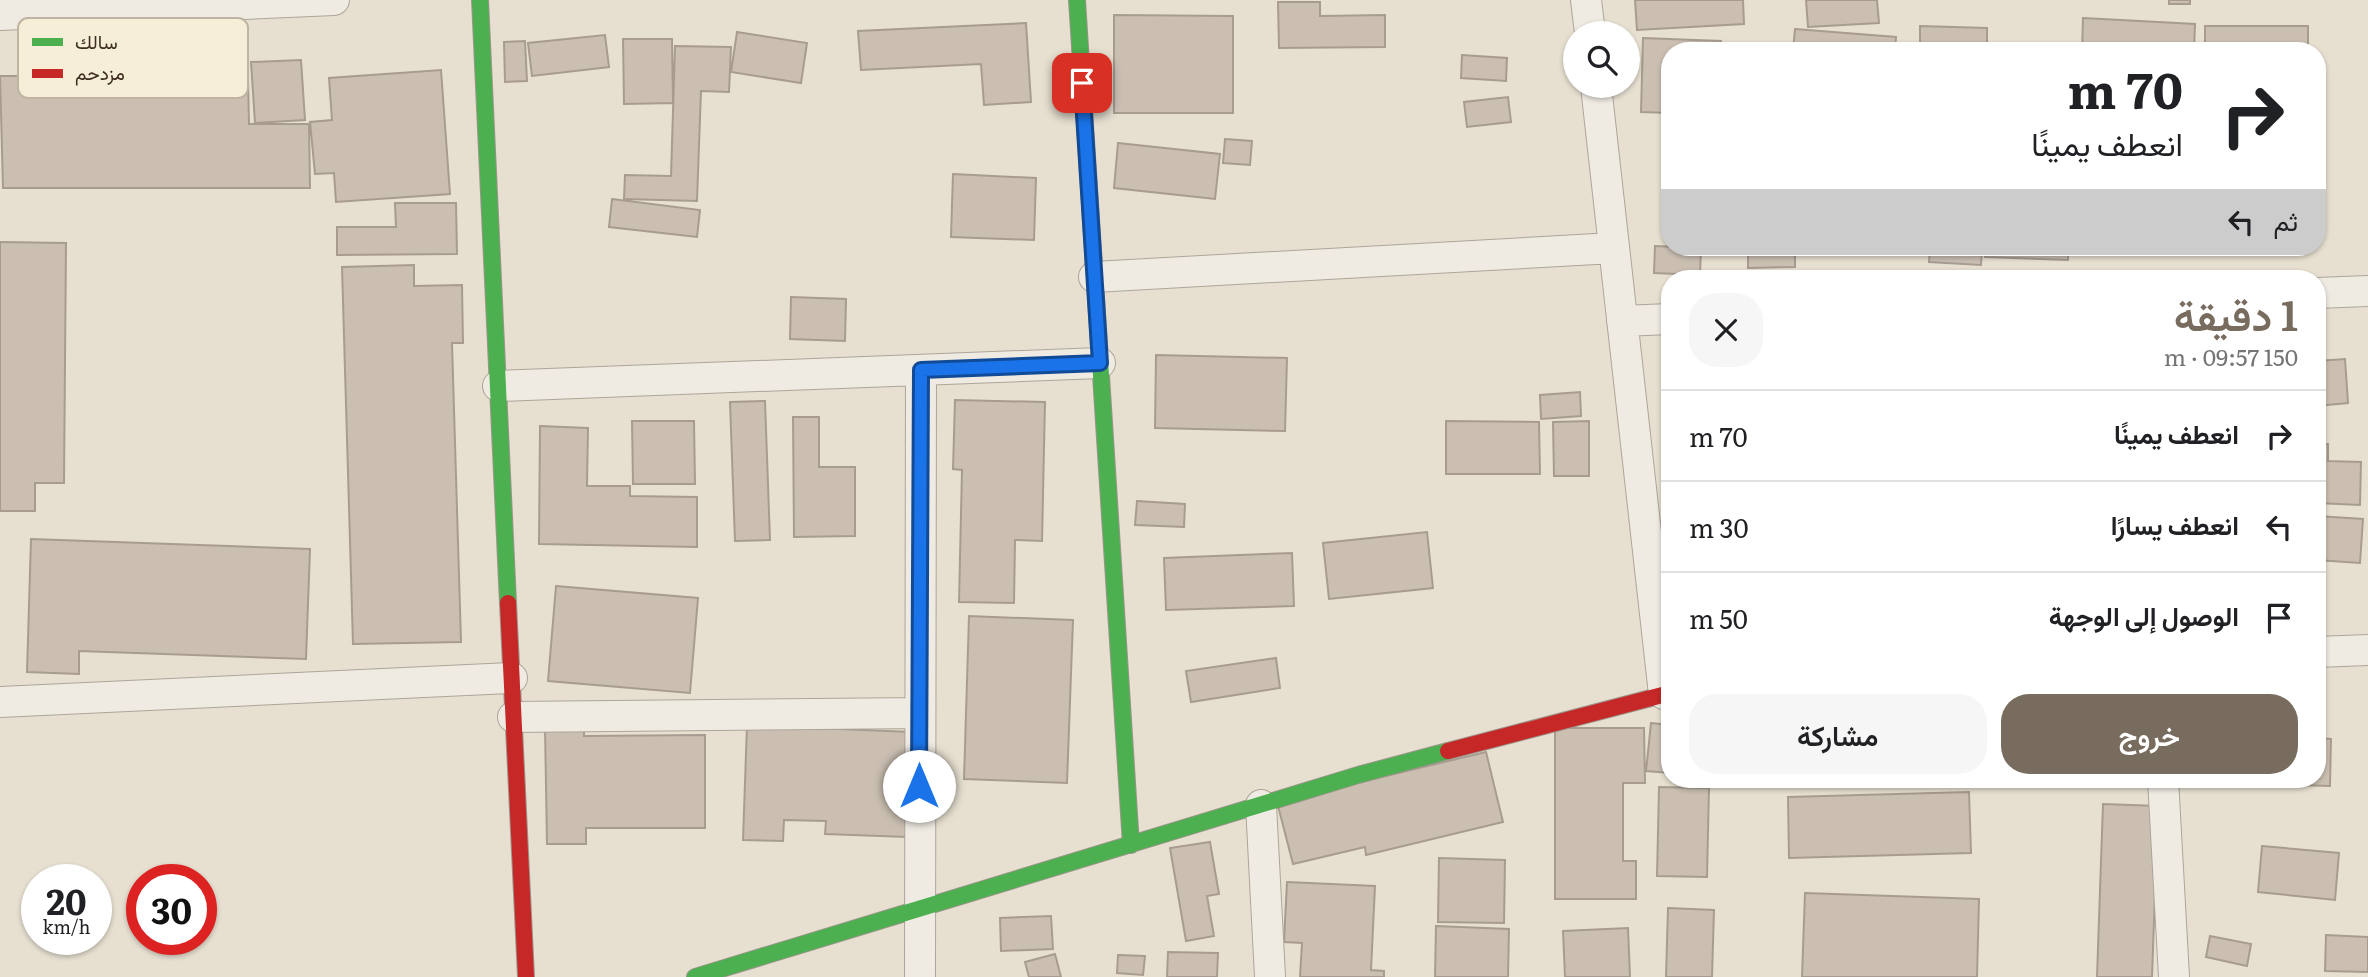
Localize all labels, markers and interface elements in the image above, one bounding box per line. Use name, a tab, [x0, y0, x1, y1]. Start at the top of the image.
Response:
legend	[18, 18, 248, 98]
map controls	[1563, 21, 1640, 98]
button: search	[1563, 21, 1640, 98]
text: سالك	[75, 27, 118, 55]
text: 70 m	[2068, 51, 2183, 124]
pin	[1052, 53, 1112, 113]
text: مزدحم	[75, 58, 125, 86]
icon: arrive	[1063, 64, 1101, 102]
icon: right	[2207, 70, 2298, 161]
text: انعطف يمينًا	[2031, 118, 2183, 166]
text: ثم	[2274, 200, 2298, 239]
icon: left	[2222, 203, 2260, 241]
text: 1 دقيقة	[2174, 282, 2298, 344]
button: close	[1689, 293, 1763, 367]
text: 150 m · 09:57	[2164, 339, 2298, 373]
text: انعطف يمينًا	[2114, 413, 2239, 452]
text: 70 m	[1689, 416, 1748, 455]
icon: right	[2260, 417, 2298, 455]
text: انعطف يسارًا	[2111, 504, 2239, 543]
text: 30 m	[1689, 507, 1749, 546]
icon: left	[2260, 508, 2298, 546]
text: الوصول إلى الوجهة	[2049, 595, 2239, 634]
text: 50 m	[1689, 598, 1748, 637]
icon: arrive	[2260, 599, 2298, 637]
button: مشاركة	[1689, 694, 1987, 774]
button: خروج	[2001, 694, 2298, 774]
position arrow	[882, 749, 956, 823]
speed limit sign: 30	[126, 864, 217, 955]
text: 20	[46, 874, 87, 926]
text: km/h	[43, 913, 90, 940]

